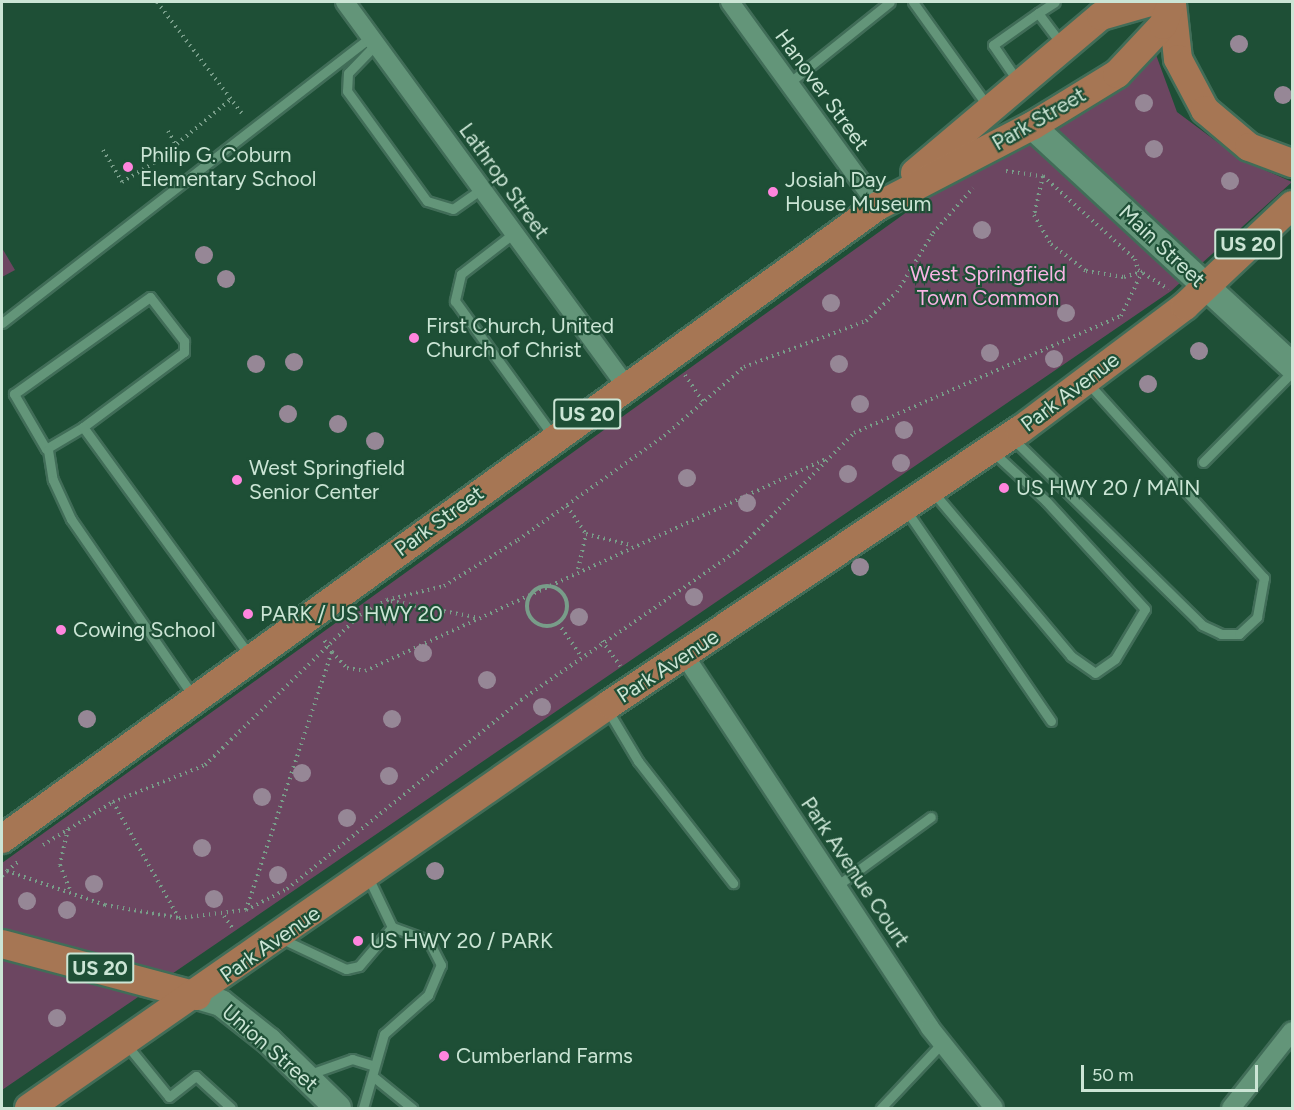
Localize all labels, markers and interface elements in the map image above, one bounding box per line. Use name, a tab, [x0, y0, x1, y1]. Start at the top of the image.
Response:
street label: Hanover Street	[770, 25, 874, 155]
street label: Park Street	[988, 82, 1090, 156]
street label: Lathrop Street	[454, 118, 554, 244]
place label: Philip G. Coburn Elementary School	[140, 142, 316, 192]
marker: Philip G. Coburn Elementary School	[121, 160, 135, 174]
place label: Josiah Day House Museum	[785, 167, 931, 217]
marker: Josiah Day House Museum	[766, 185, 780, 199]
street label: Main Street	[1114, 200, 1210, 292]
road number: US 20	[1214, 227, 1282, 261]
park label: West Springfield Town Common	[910, 261, 1066, 311]
place label: First Church, United Church of Christ	[426, 313, 614, 363]
marker: First Church, United Church of Christ	[407, 331, 421, 345]
street label: Park Avenue	[1016, 347, 1124, 437]
road number: US 20	[552, 397, 622, 431]
place label: West Springfield Senior Center	[249, 455, 405, 505]
marker: West Springfield Senior Center	[230, 473, 244, 487]
place label: US HWY 20 / MAIN	[1016, 475, 1200, 501]
street label: Park Street	[390, 480, 488, 562]
marker: US HWY 20 / MAIN	[997, 481, 1011, 495]
place label: PARK / US HWY 20	[260, 601, 443, 627]
marker: PARK / US HWY 20	[241, 607, 255, 621]
place label: Cowing School	[73, 617, 216, 643]
marker: Cowing School	[54, 623, 68, 637]
street label: Park Avenue	[612, 624, 724, 708]
street label: Park Avenue Court	[796, 792, 914, 952]
street label: Park Avenue	[215, 900, 325, 988]
place label: US HWY 20 / PARK	[370, 928, 553, 954]
marker: US HWY 20 / PARK	[351, 934, 365, 948]
road number: US 20	[66, 951, 134, 985]
street label: Union Street	[217, 999, 323, 1097]
place label: Cumberland Farms	[456, 1043, 633, 1069]
marker: Cumberland Farms	[437, 1049, 451, 1063]
scale bar	[1084, 1053, 1261, 1091]
text: 50 m	[1092, 1064, 1134, 1086]

